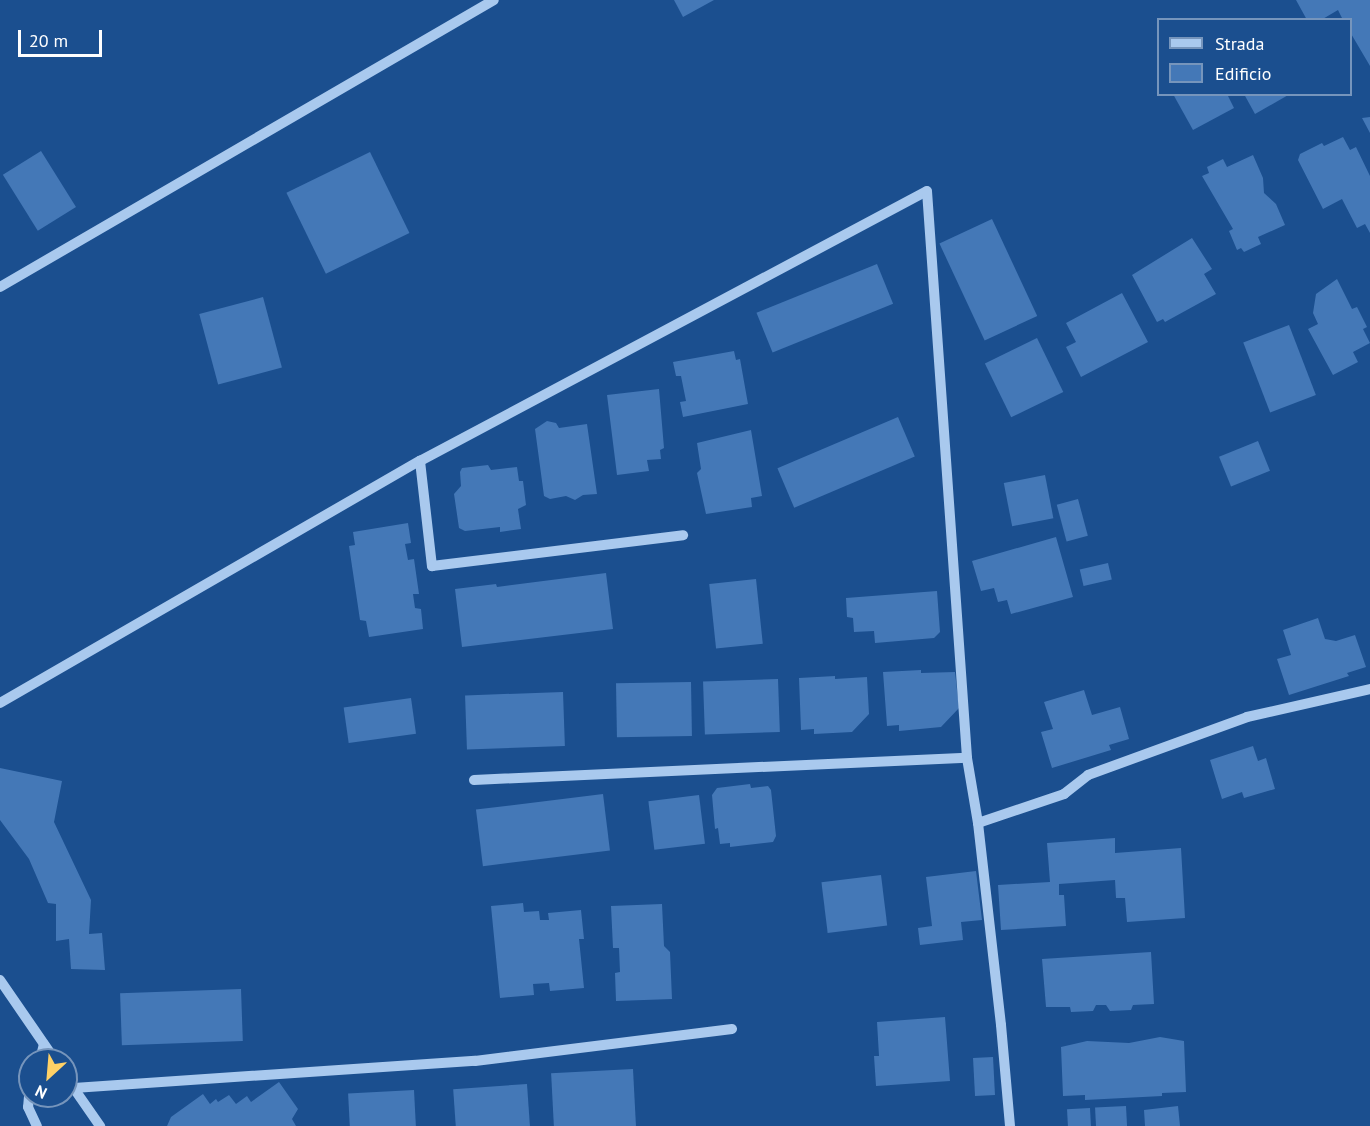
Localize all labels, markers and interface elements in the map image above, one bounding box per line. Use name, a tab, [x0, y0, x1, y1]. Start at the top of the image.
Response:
scale bar	[21, 18, 105, 56]
legend	[1157, 18, 1352, 96]
text: 20 m	[29, 29, 68, 52]
text: Strada	[1215, 32, 1264, 55]
text: Edificio	[1215, 62, 1271, 85]
north arrow	[18, 1048, 78, 1108]
text: N	[32, 1081, 50, 1104]

